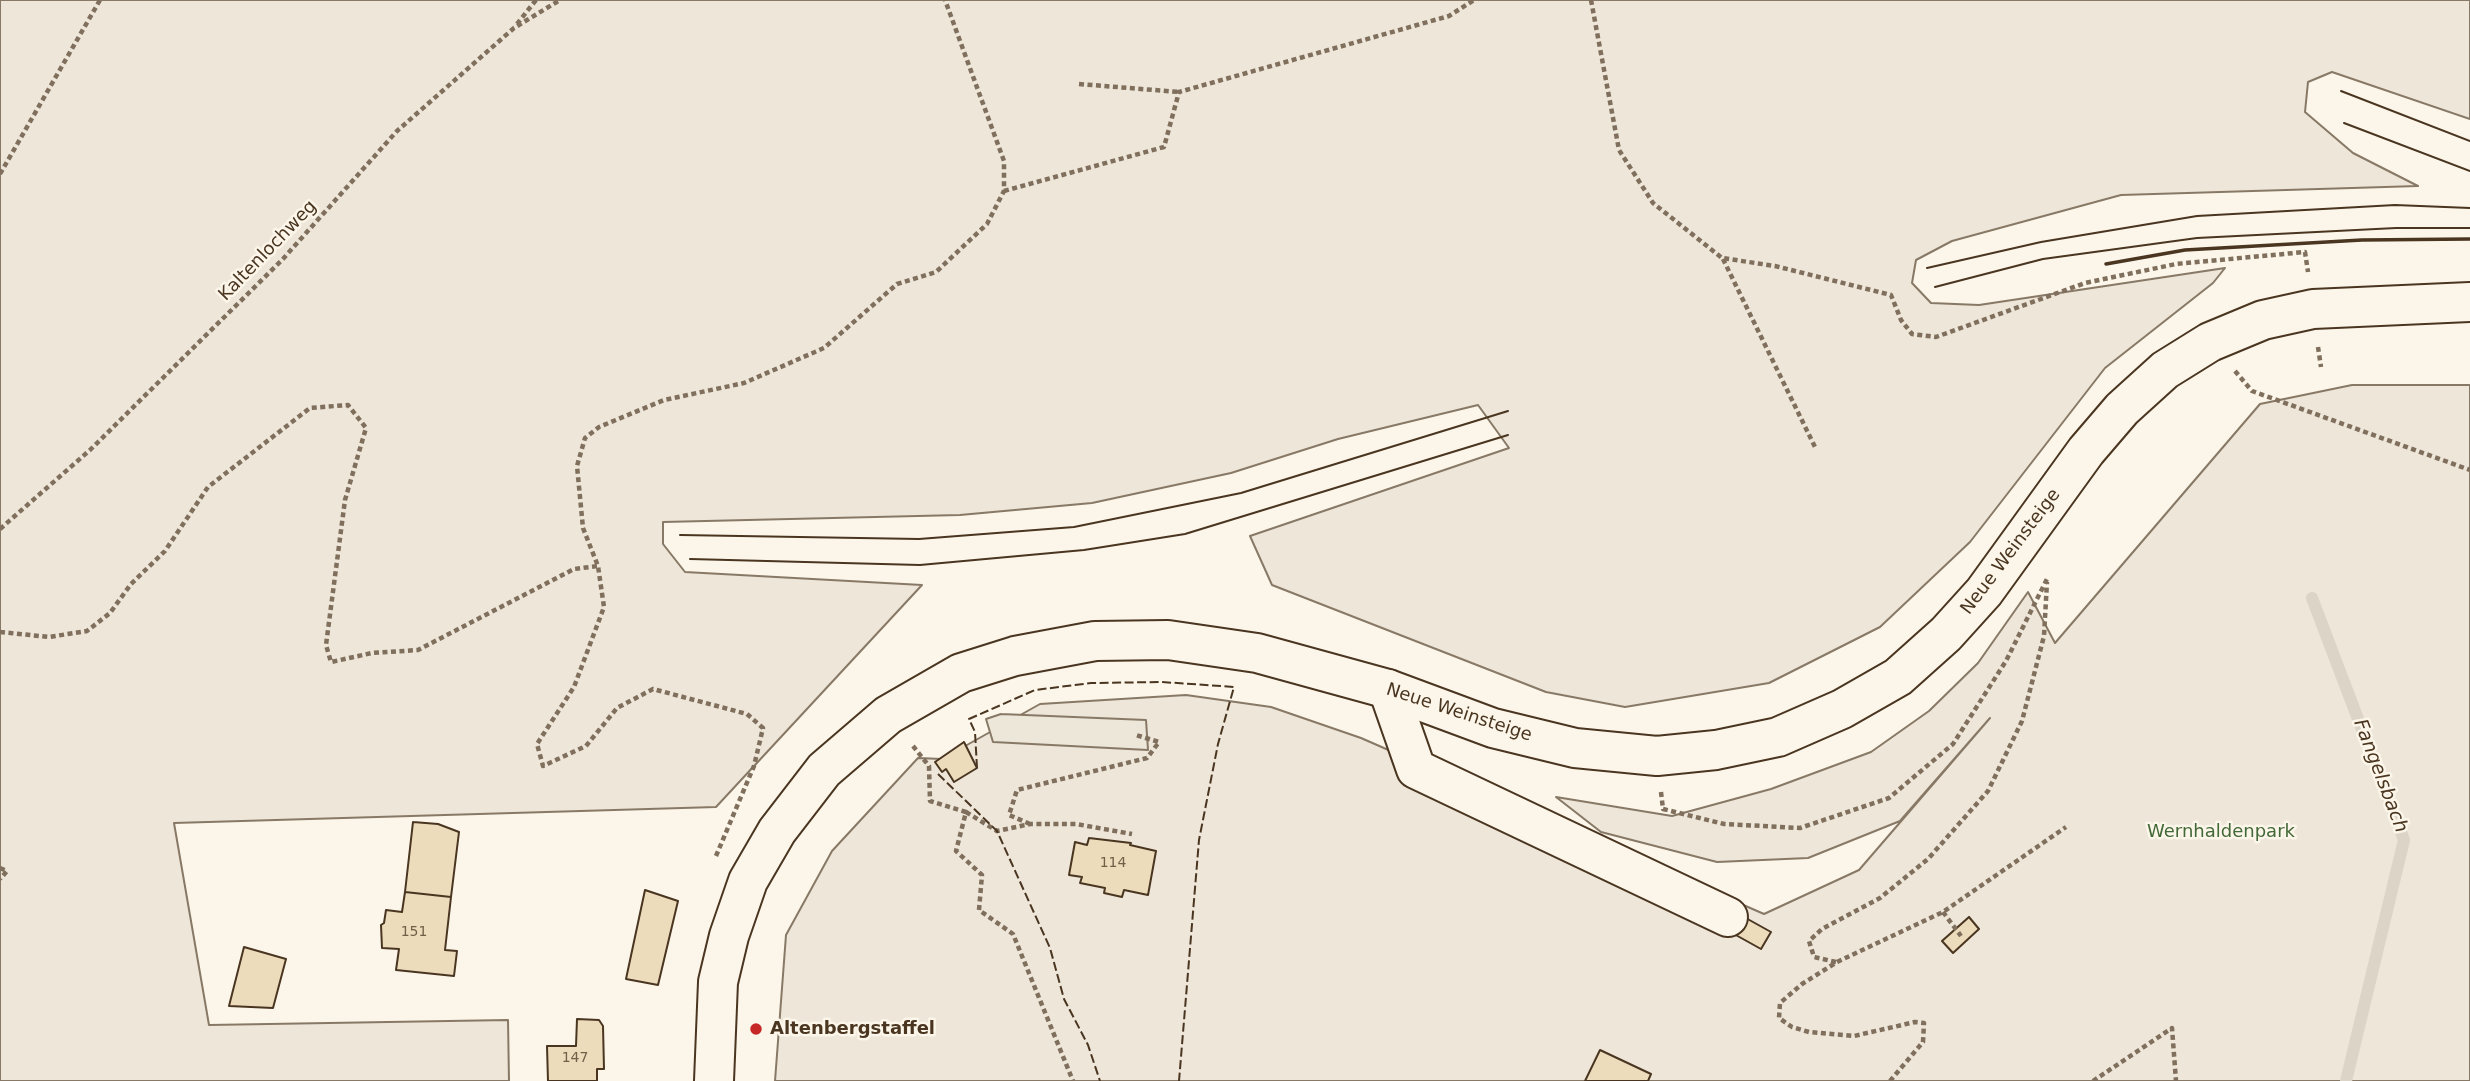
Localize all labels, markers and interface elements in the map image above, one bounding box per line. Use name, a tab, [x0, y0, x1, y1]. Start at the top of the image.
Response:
street label: Kaltenlochweg	[215, 196, 321, 306]
street label: Neue Weinsteige	[1957, 485, 2065, 619]
street label: Neue Weinsteige	[1383, 679, 1535, 747]
water label: Fangelsbach	[2348, 716, 2412, 836]
park label: Wernhaldenpark	[2147, 821, 2295, 843]
house number: 114	[1100, 855, 1126, 871]
house number: 151	[401, 924, 427, 940]
place label: Altenbergstaffel	[770, 1018, 935, 1040]
marker: Altenbergstaffel	[748, 1021, 764, 1037]
house number: 147	[562, 1050, 588, 1066]

